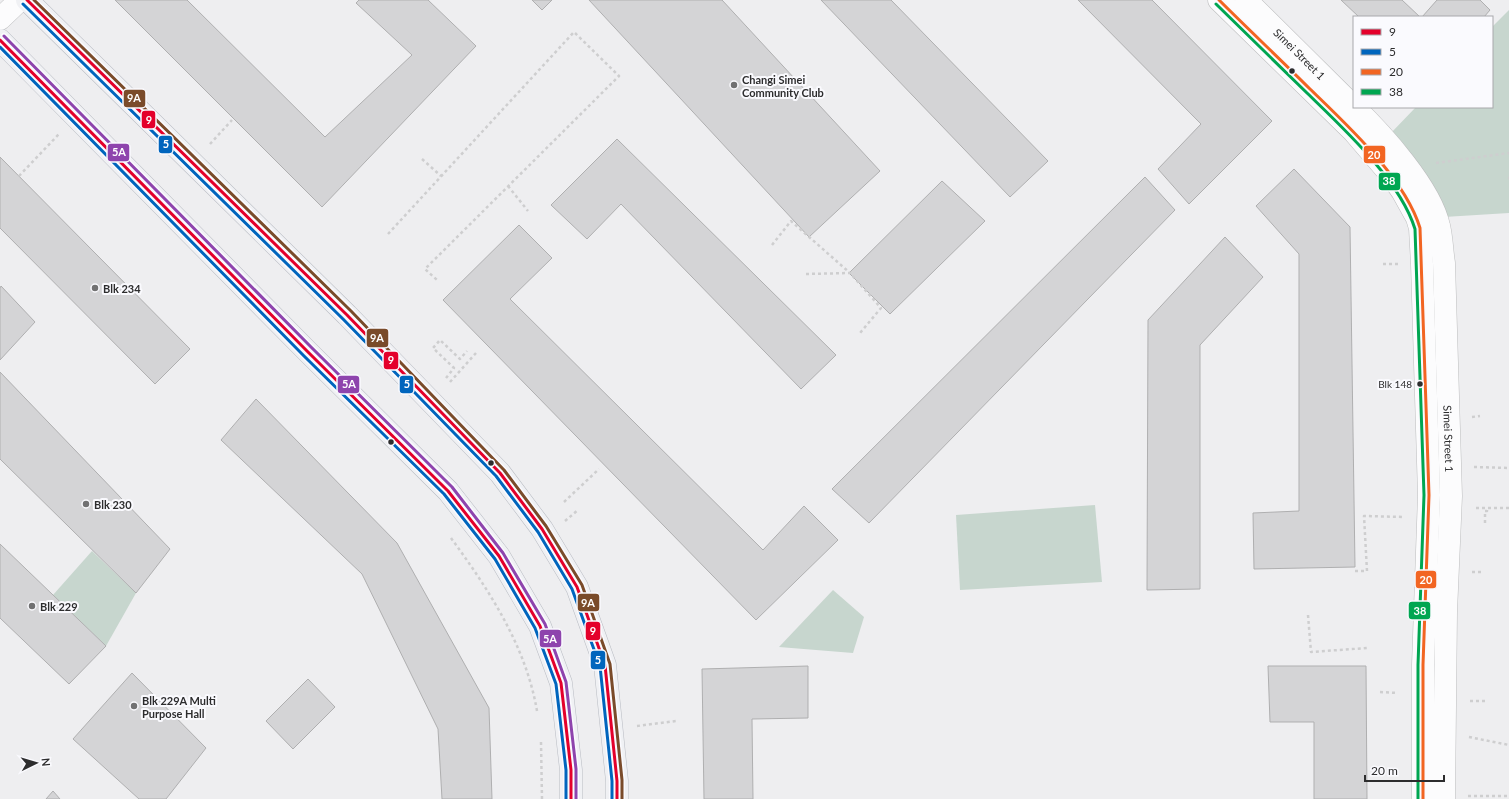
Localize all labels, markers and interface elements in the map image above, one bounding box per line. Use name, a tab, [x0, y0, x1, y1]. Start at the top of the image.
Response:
legend	[1353, 16, 1493, 108]
text: 9	[1389, 24, 1396, 39]
street label: Simei Street 1	[1272, 25, 1328, 82]
text: 5	[1389, 44, 1396, 59]
text: 20	[1389, 64, 1403, 79]
unlabelled marker	[1287, 66, 1297, 76]
place label: Changi Simei Community Club	[742, 73, 824, 99]
marker: Changi Simei Community Club	[729, 80, 739, 90]
text: 38	[1389, 84, 1403, 99]
line badge: 9A	[123, 89, 146, 108]
text: 9A	[127, 91, 141, 104]
line badge: 9	[141, 110, 156, 129]
text: 9	[146, 113, 152, 126]
line badge: 5	[158, 135, 173, 154]
text: 5	[163, 137, 169, 150]
line badge: 5A	[107, 143, 130, 162]
text: 5A	[112, 145, 126, 158]
line badge: 20	[1363, 145, 1386, 164]
text: 20	[1368, 148, 1381, 161]
line badge: 38	[1378, 172, 1401, 191]
text: 38	[1383, 174, 1395, 187]
place label: Blk 234	[103, 282, 141, 295]
marker: Blk 234	[90, 283, 100, 293]
line badge: 9A	[366, 328, 389, 348]
text: 9A	[370, 331, 384, 344]
line badge: 9	[383, 351, 399, 370]
text: 9	[388, 353, 394, 366]
line badge: 5A	[337, 375, 360, 394]
line badge: 5	[399, 375, 414, 394]
text: 5A	[342, 377, 356, 390]
text: 5	[404, 377, 410, 390]
place label: Blk 148	[1378, 378, 1412, 390]
marker: Blk 148	[1415, 379, 1425, 389]
street label: Simei Street 1	[1442, 405, 1457, 473]
unlabelled marker	[386, 437, 396, 447]
unlabelled marker	[486, 458, 496, 468]
place label: Blk 230	[94, 498, 132, 511]
marker: Blk 230	[81, 499, 91, 509]
line badge: 20	[1415, 570, 1437, 589]
text: 20	[1420, 573, 1433, 586]
line badge: 9A	[577, 593, 600, 612]
text: 9A	[581, 596, 595, 609]
place label: Blk 229	[40, 600, 78, 613]
marker: Blk 229	[27, 601, 37, 611]
line badge: 38	[1408, 601, 1431, 620]
text: 38	[1414, 604, 1426, 617]
line badge: 9	[585, 621, 601, 641]
text: 9	[590, 624, 596, 637]
line badge: 5A	[539, 629, 562, 648]
text: 5A	[543, 632, 557, 645]
line badge: 5	[590, 650, 606, 670]
text: 5	[595, 653, 601, 666]
place label: Blk 229A Multi Purpose Hall	[142, 694, 216, 720]
marker: Blk 229A Multi Purpose Hall	[129, 701, 139, 711]
north arrow	[16, 743, 56, 783]
text: N	[40, 757, 53, 767]
scale bar	[1365, 757, 1444, 783]
text: 20 m	[1371, 763, 1398, 778]

